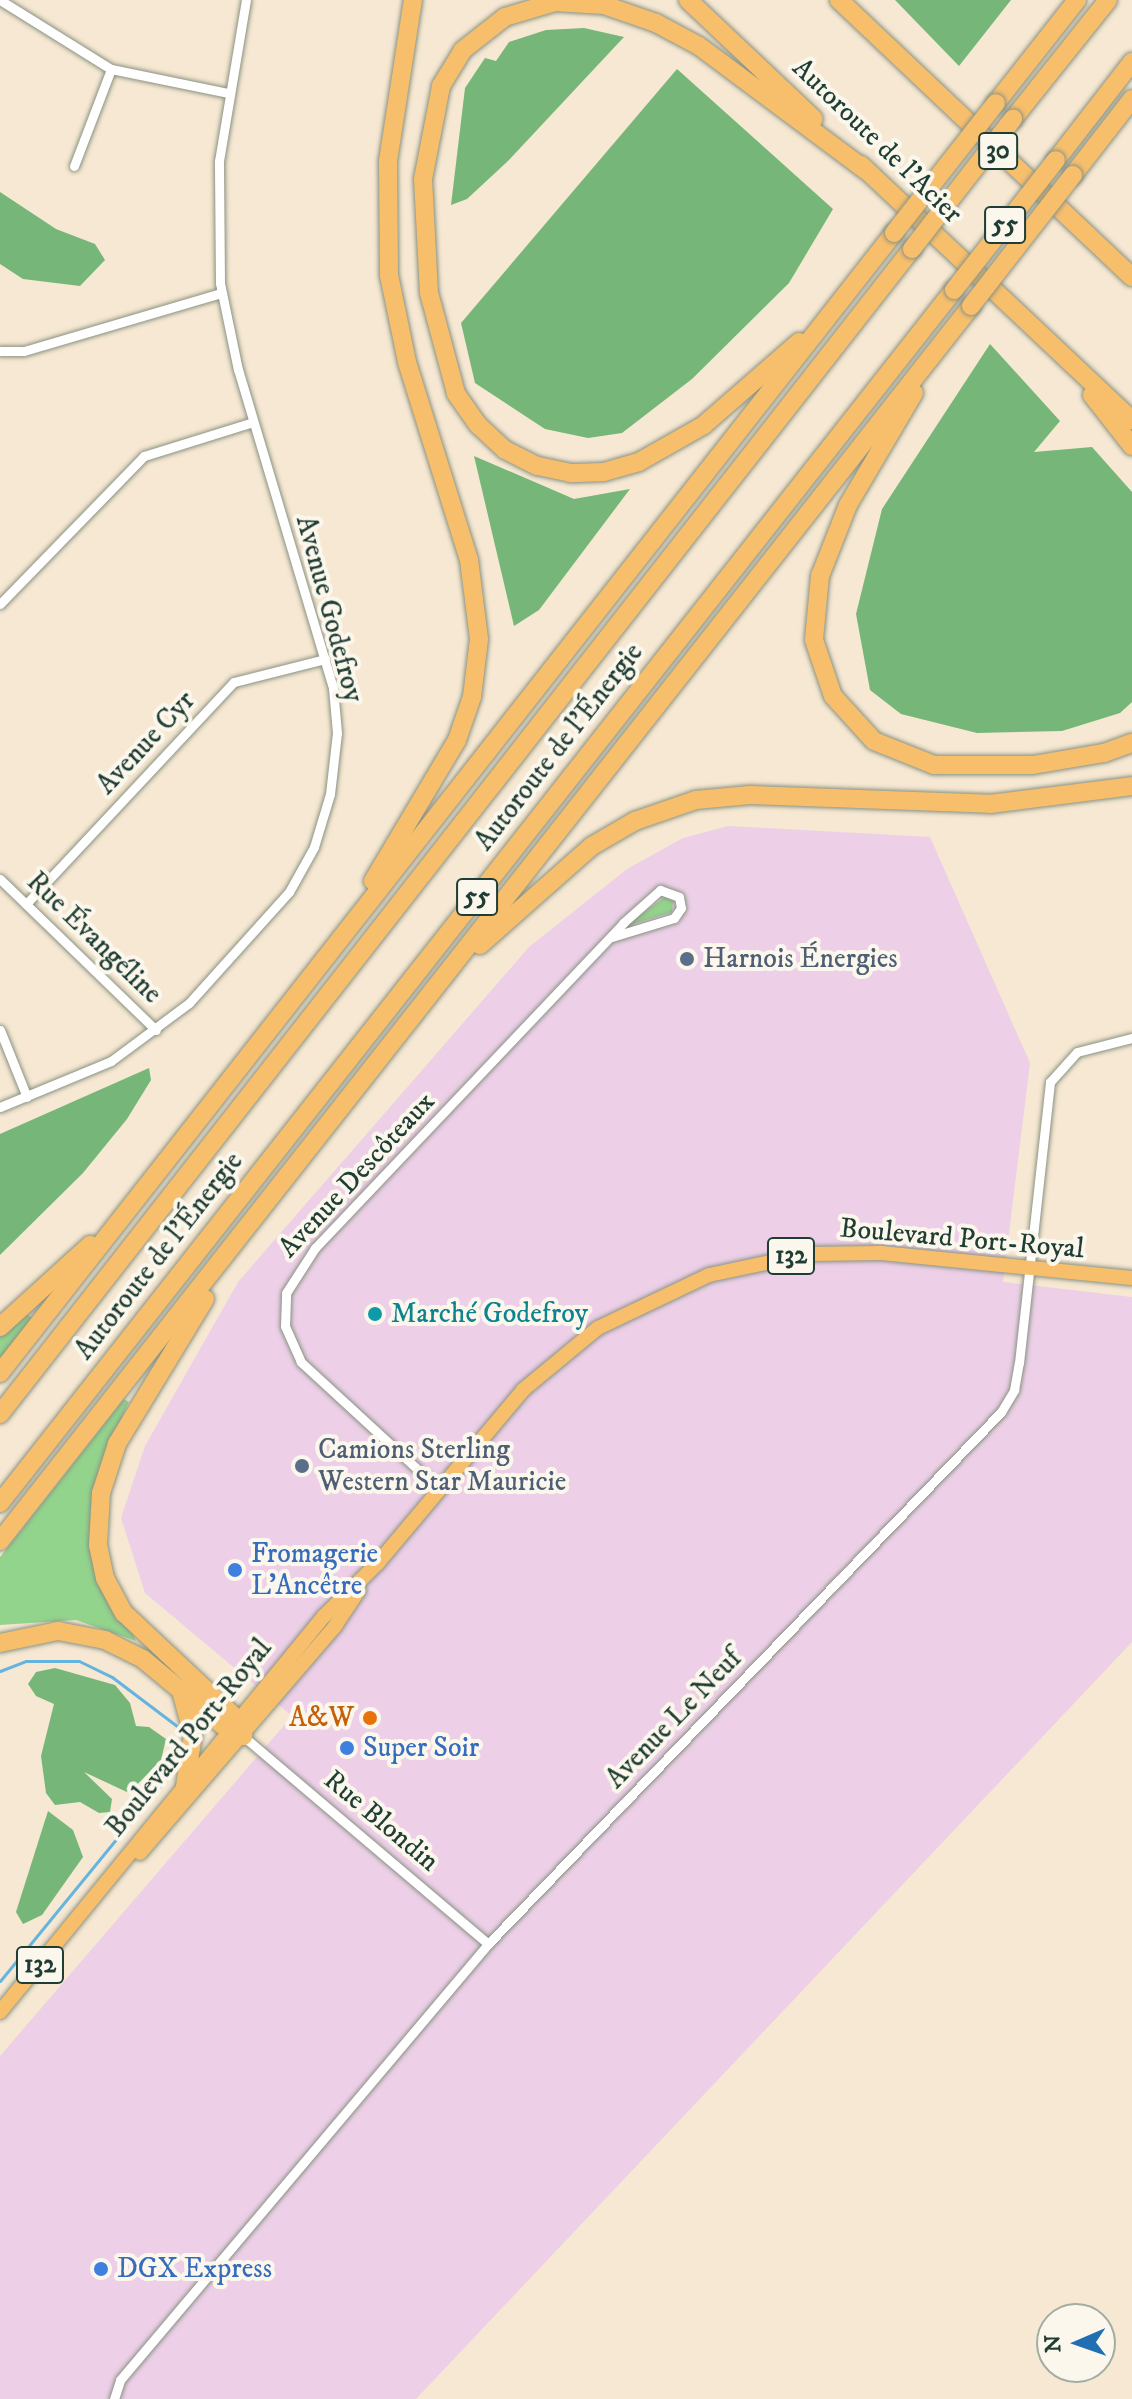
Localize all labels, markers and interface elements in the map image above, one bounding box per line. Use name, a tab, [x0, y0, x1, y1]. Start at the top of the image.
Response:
street label: Autoroute de l'Acier	[785, 51, 969, 231]
road number: 30	[978, 129, 1018, 173]
road number: 55	[983, 203, 1027, 247]
street label: Avenue Godefroy	[288, 512, 370, 706]
street label: Autoroute de l'Énergie	[468, 637, 650, 857]
street label: Avenue Cyr	[90, 684, 202, 802]
street label: Rue Évangéline	[19, 865, 169, 1011]
road number: 55	[455, 875, 499, 919]
place label: Harnois Énergies	[703, 942, 898, 976]
marker: Harnois Énergies	[678, 950, 696, 968]
street label: Avenue Descôteaux	[272, 1085, 442, 1265]
street label: Autoroute de l'Énergie	[68, 1146, 250, 1366]
street label: Boulevard Port-Royal	[839, 1212, 1085, 1266]
road number: 132	[765, 1234, 817, 1278]
place label: Marché Godefroy	[391, 1297, 588, 1331]
marker: Marché Godefroy	[366, 1305, 384, 1323]
place label: Camions Sterling Western Star Mauricie	[318, 1433, 566, 1499]
marker: Camions Sterling Western Star Mauricie	[293, 1457, 311, 1475]
place label: Fromagerie L'Ancêtre	[251, 1537, 378, 1603]
marker: Fromagerie L'Ancêtre	[226, 1561, 244, 1579]
street label: Boulevard Port-Royal	[99, 1632, 279, 1844]
street label: Avenue Le Neuf	[599, 1642, 749, 1796]
place label: A&W	[289, 1701, 354, 1735]
marker: A&W	[361, 1709, 379, 1727]
place label: Super Soir	[363, 1731, 479, 1765]
marker: Super Soir	[338, 1739, 356, 1757]
street label: Rue Blondin	[317, 1763, 445, 1879]
road number: 132	[14, 1943, 66, 1987]
place label: DGX Express	[117, 2252, 272, 2286]
marker: DGX Express	[92, 2260, 110, 2278]
north arrow	[1036, 2303, 1116, 2383]
text: N	[1040, 2334, 1067, 2353]

